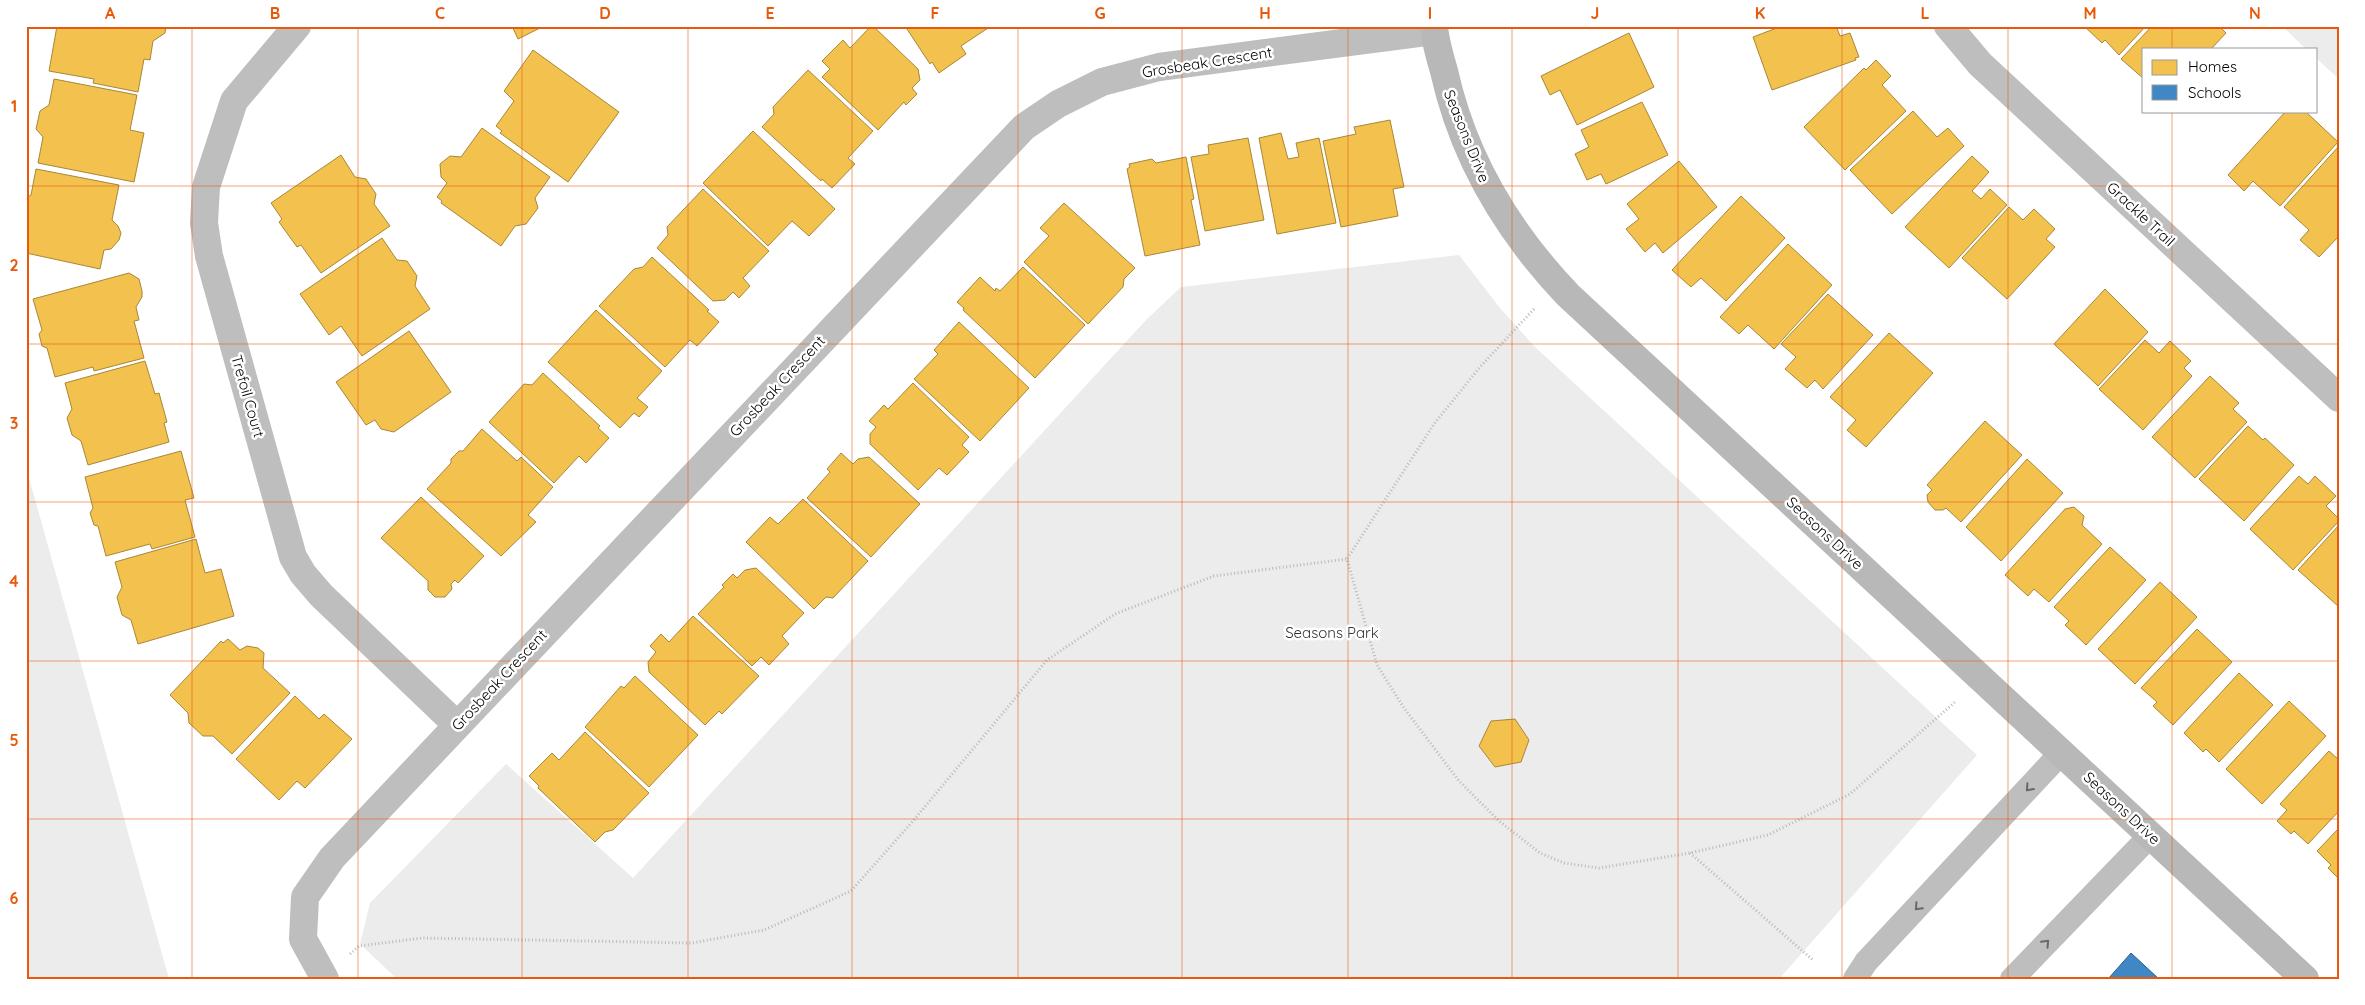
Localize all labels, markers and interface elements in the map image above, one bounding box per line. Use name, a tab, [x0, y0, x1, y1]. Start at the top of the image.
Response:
text: A	[105, 3, 116, 23]
text: B	[270, 3, 280, 23]
text: C	[435, 3, 445, 23]
text: D	[599, 3, 611, 23]
text: E	[765, 3, 775, 23]
text: F	[931, 3, 940, 23]
text: G	[1094, 3, 1106, 23]
text: H	[1259, 3, 1271, 23]
text: I	[1428, 3, 1432, 23]
text: J	[1591, 3, 1599, 23]
text: K	[1755, 3, 1765, 23]
text: L	[1921, 3, 1930, 23]
text: M	[2083, 3, 2097, 23]
text: N	[2249, 3, 2261, 23]
street label: Grosbeak Crescent	[1141, 42, 1273, 82]
legend	[2142, 48, 2318, 112]
text: Homes	[2188, 57, 2237, 76]
text: Schools	[2188, 83, 2241, 102]
street label: Seasons Drive	[1440, 87, 1494, 185]
text: 1	[11, 96, 17, 116]
street label: Grackle Trail	[2103, 178, 2179, 250]
text: 2	[9, 255, 19, 275]
street label: Grosbeak Crescent	[725, 331, 829, 441]
street label: Trefoil Court	[227, 353, 269, 439]
text: 3	[10, 413, 18, 433]
street label: Seasons Drive	[1783, 493, 1867, 573]
text: 4	[9, 571, 19, 591]
park label: Seasons Park	[1285, 623, 1379, 642]
street label: Grosbeak Crescent	[447, 625, 551, 735]
text: 5	[9, 730, 19, 750]
street label: Seasons Drive	[2080, 768, 2164, 848]
one-way arrow	[2026, 782, 2035, 791]
text: 6	[10, 888, 19, 908]
one-way arrow	[1915, 901, 1924, 910]
one-way arrow	[2040, 940, 2049, 949]

